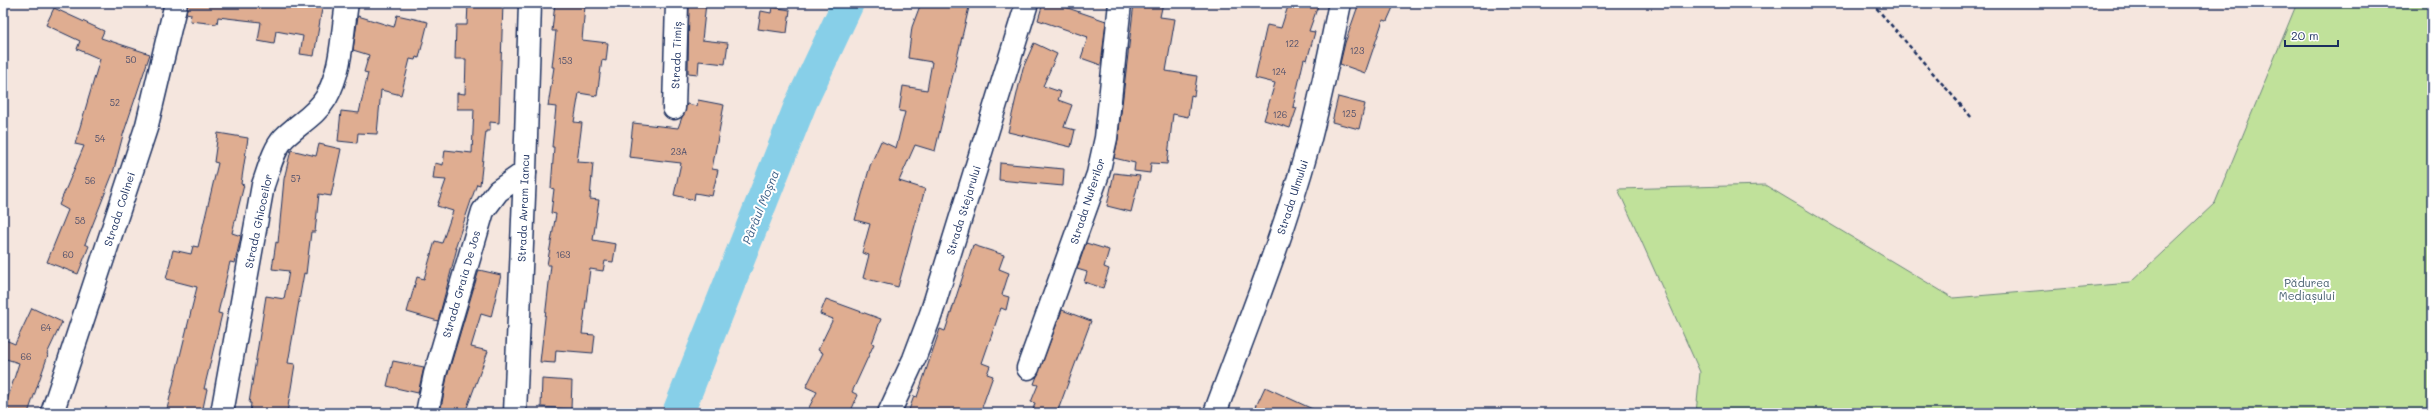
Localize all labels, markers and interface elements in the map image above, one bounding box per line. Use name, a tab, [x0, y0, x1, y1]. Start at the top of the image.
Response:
street label: Strada Timiș	[667, 21, 685, 89]
scale bar	[2285, 22, 2338, 48]
text: 20 m	[2291, 27, 2319, 43]
house number: 122	[1285, 38, 1299, 49]
house number: 123	[1350, 45, 1364, 56]
house number: 50	[126, 54, 137, 65]
house number: 153	[558, 55, 572, 66]
house number: 124	[1272, 66, 1287, 77]
house number: 52	[110, 97, 120, 108]
house number: 125	[1342, 108, 1356, 119]
house number: 126	[1273, 109, 1287, 120]
house number: 54	[95, 133, 106, 144]
house number: 23A	[671, 146, 687, 157]
street label: Strada Avram Iancu	[514, 154, 532, 262]
street label: Strada Nuferilor	[1066, 156, 1108, 246]
street label: Strada Ulmului	[1273, 158, 1311, 236]
street label: Strada Stejarului	[942, 163, 984, 257]
water label: Pârâul Moșna	[738, 168, 782, 246]
street label: Strada Colinei	[100, 170, 138, 248]
street label: Strada Ghioceilor	[241, 172, 275, 270]
house number: 57	[291, 173, 301, 184]
house number: 56	[85, 175, 95, 186]
house number: 58	[75, 215, 86, 226]
street label: Strada Graia De Jos	[439, 229, 483, 339]
house number: 60	[63, 249, 74, 260]
house number: 163	[556, 249, 570, 260]
park label: Pădurea Mediașului	[2279, 275, 2335, 303]
house number: 64	[41, 322, 52, 333]
house number: 66	[21, 351, 31, 362]

